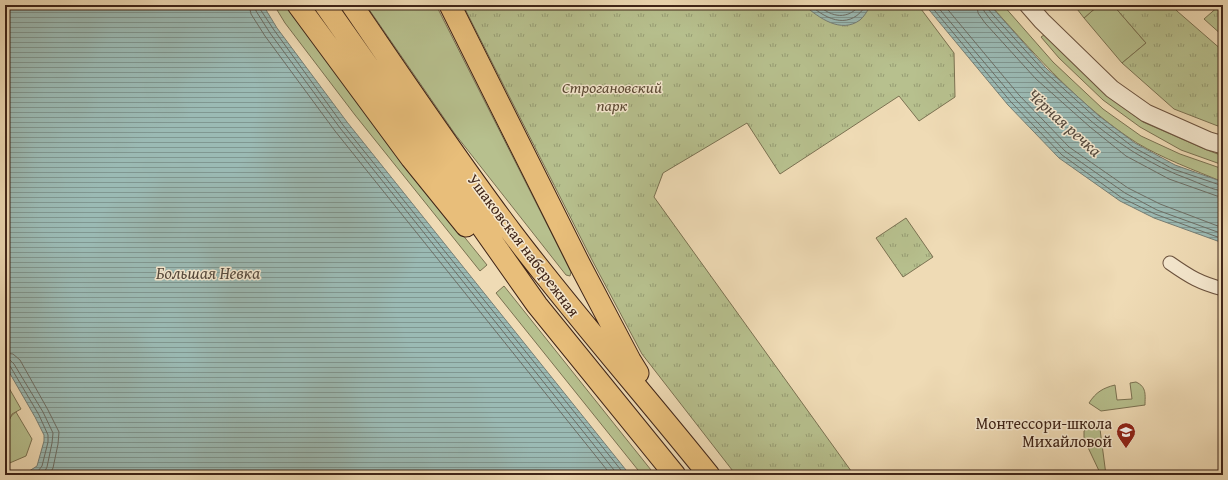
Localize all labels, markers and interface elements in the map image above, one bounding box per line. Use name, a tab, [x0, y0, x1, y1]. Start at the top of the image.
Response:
park label: Строгановский парк	[562, 75, 662, 117]
water label: Чёрная речка	[1022, 82, 1108, 162]
street label: Ушаковская набережная	[462, 168, 586, 322]
water label: Большая Невка	[156, 260, 260, 285]
place label: Монтессори-школа Михайловой	[976, 411, 1112, 453]
school or university icon: Монтессори-школа Михайловой	[1115, 421, 1137, 449]

